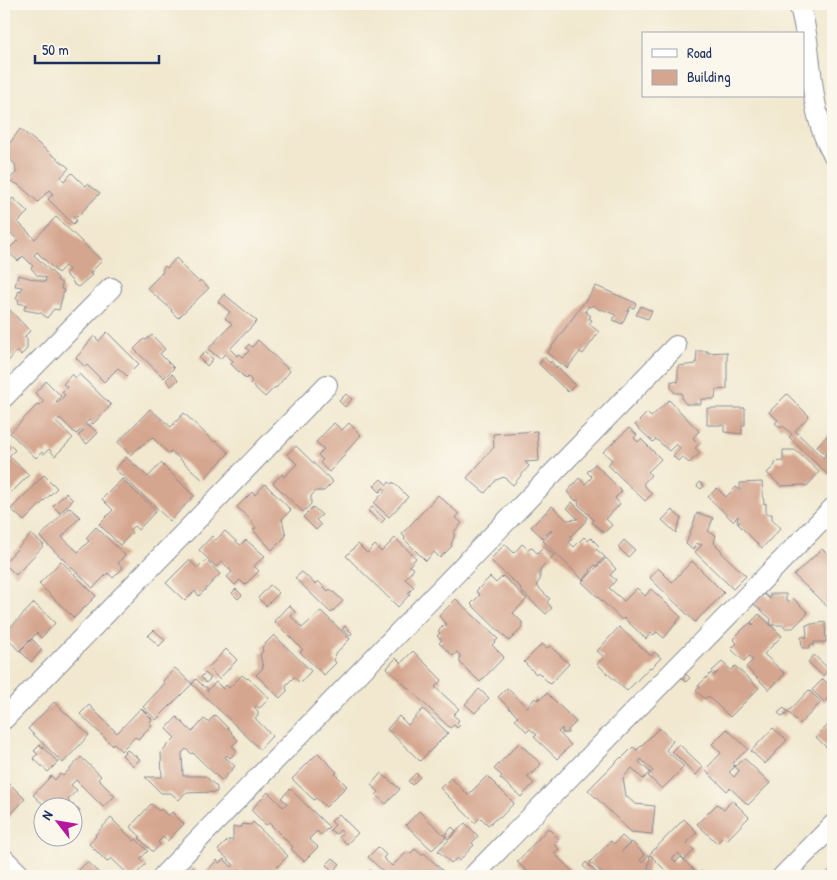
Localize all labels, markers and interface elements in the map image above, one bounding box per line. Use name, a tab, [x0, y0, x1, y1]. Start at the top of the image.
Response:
scale bar	[35, 32, 159, 64]
legend	[642, 32, 804, 98]
text: 50 m	[42, 39, 69, 60]
text: Road	[687, 42, 712, 63]
text: Building	[687, 66, 731, 87]
north arrow	[32, 798, 82, 848]
text: N	[36, 806, 57, 823]

